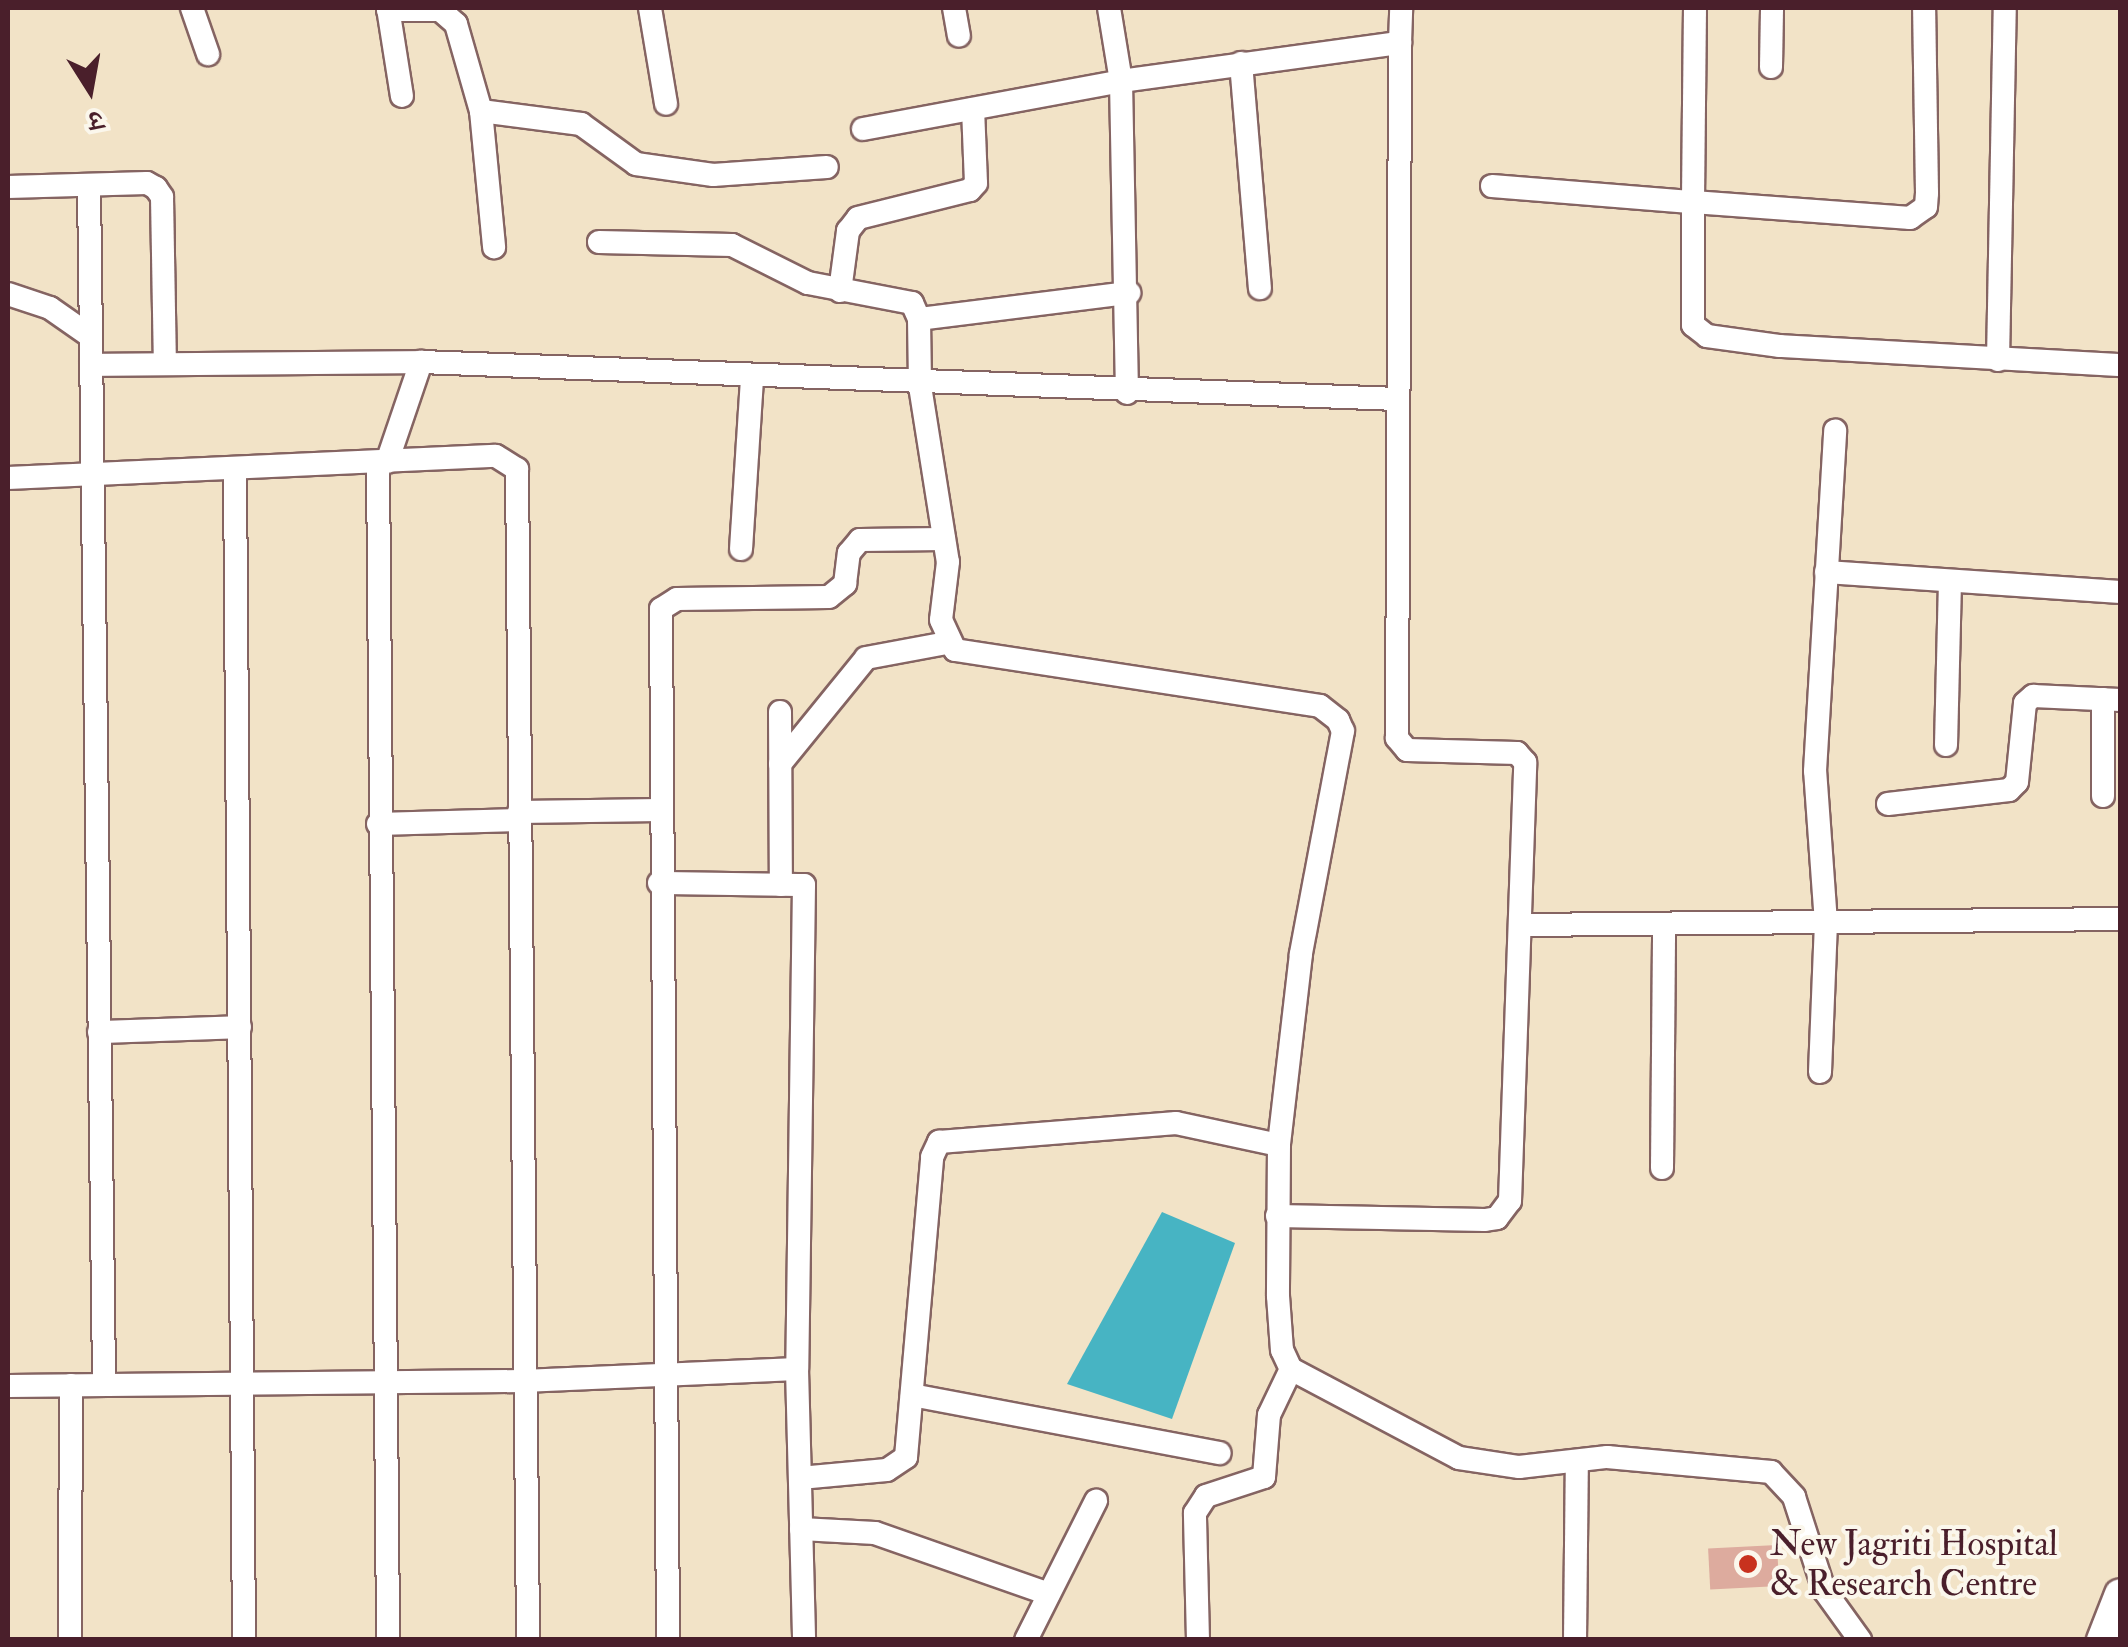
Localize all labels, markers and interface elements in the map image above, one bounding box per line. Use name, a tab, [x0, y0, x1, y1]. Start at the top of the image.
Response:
north arrow	[40, 40, 140, 140]
text: उ	[85, 101, 106, 138]
place label: New Jagriti Hospital & Research Centre	[1770, 1523, 2058, 1605]
marker: New Jagriti Hospital & Research Centre	[1735, 1551, 1761, 1577]

